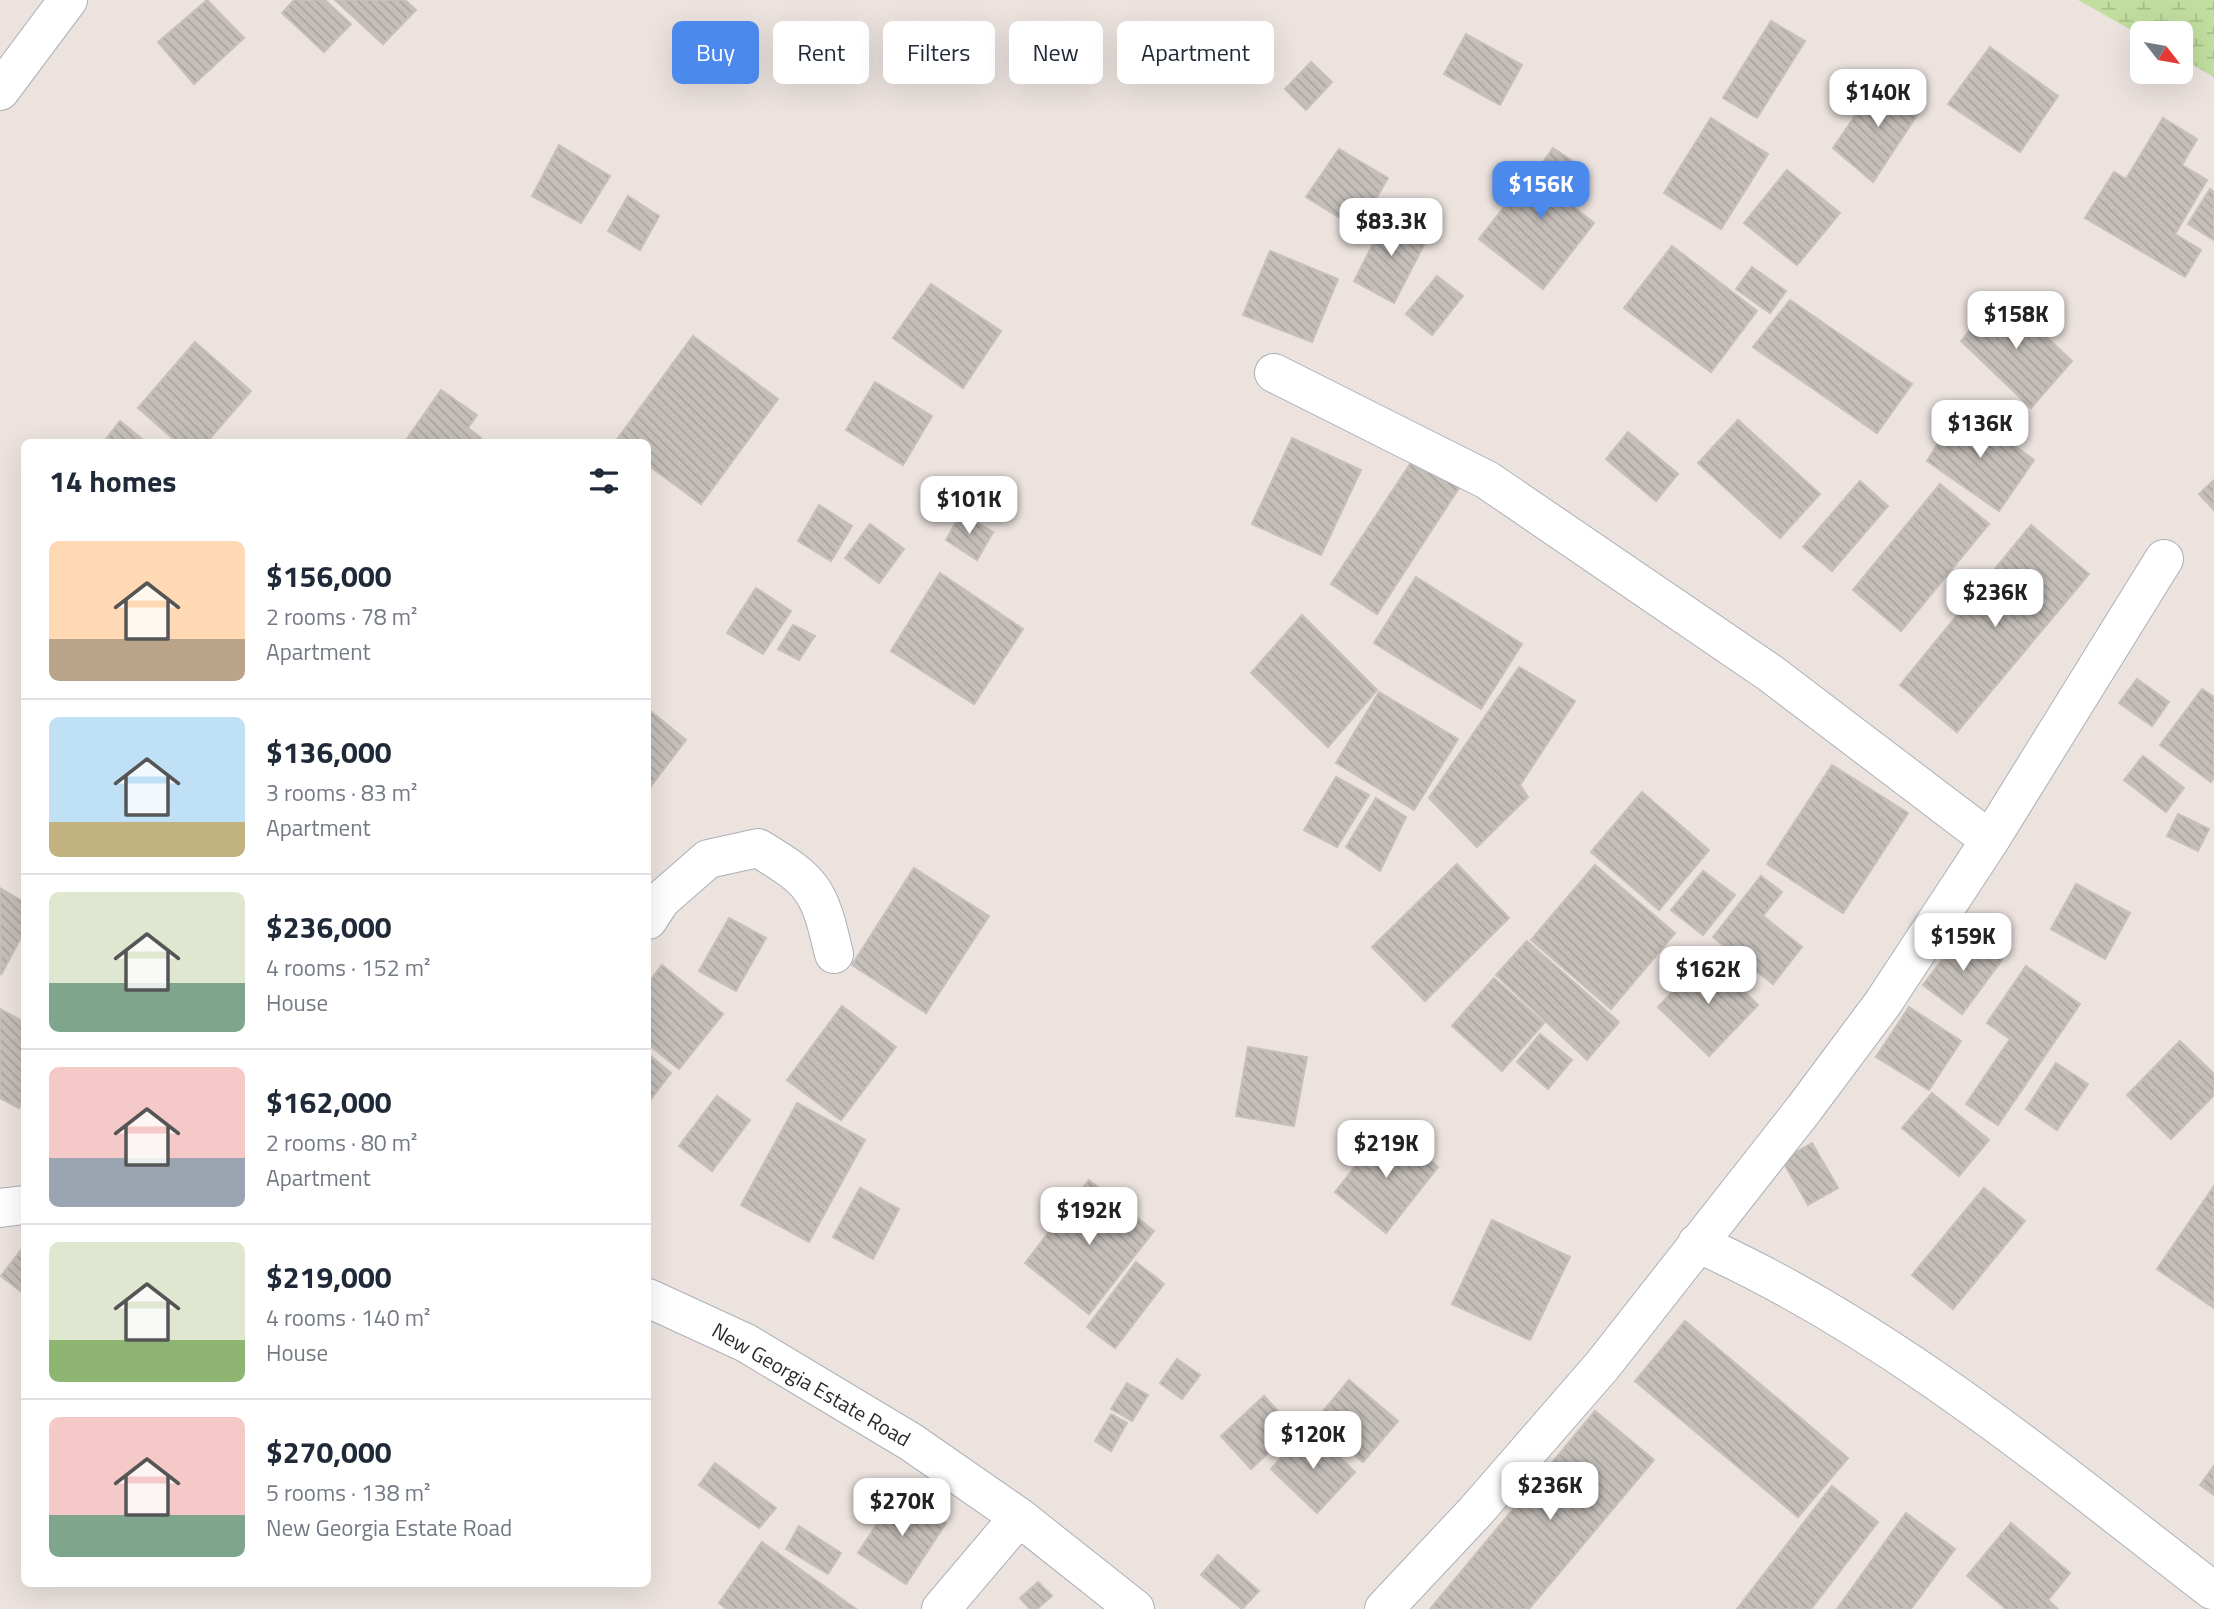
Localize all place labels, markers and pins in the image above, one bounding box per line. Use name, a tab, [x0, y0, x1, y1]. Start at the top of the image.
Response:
pin: $140K	[1829, 69, 1927, 129]
pin: $156K	[1492, 162, 1590, 221]
pin: $83.3K	[1334, 198, 1448, 258]
pin: $158K	[1967, 292, 2065, 351]
pin: $136K	[1931, 400, 2029, 460]
pin: $101K	[920, 476, 1018, 536]
pin: $236K	[1946, 570, 2044, 629]
pin: $159K	[1914, 914, 2012, 973]
pin: $162K	[1659, 946, 1757, 1006]
pin: $219K	[1337, 1120, 1435, 1180]
pin: $192K	[1040, 1188, 1138, 1247]
pin: $120K	[1264, 1412, 1362, 1471]
pin: $236K	[1501, 1462, 1599, 1522]
pin: $270K	[853, 1478, 951, 1538]

